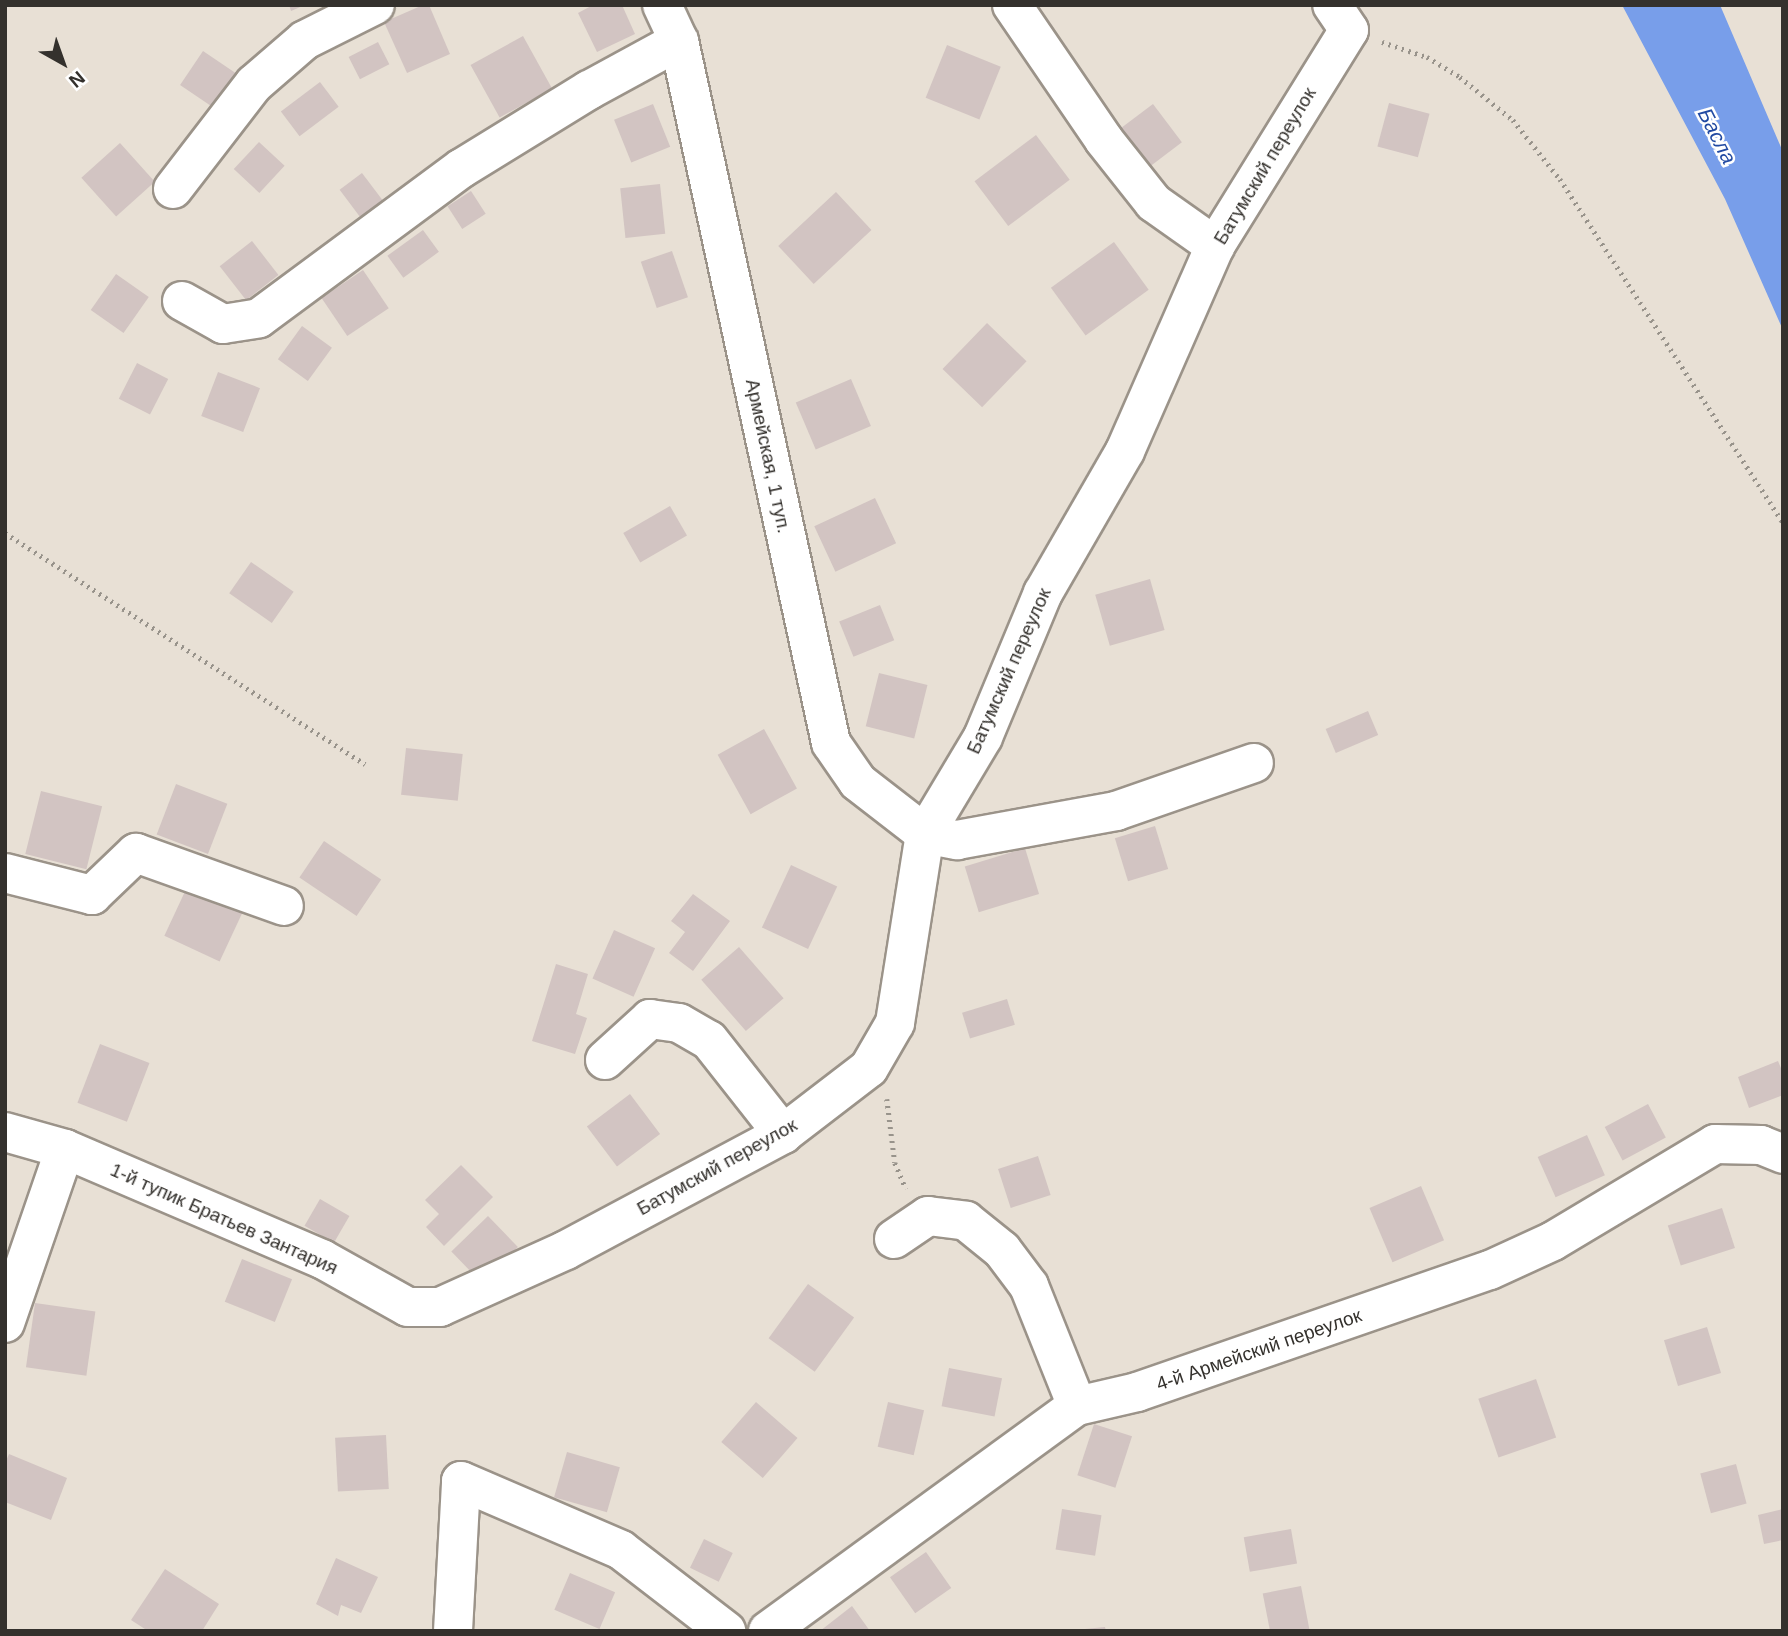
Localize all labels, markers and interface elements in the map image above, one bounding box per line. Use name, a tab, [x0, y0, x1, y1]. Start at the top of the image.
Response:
north arrow	[28, 28, 98, 98]
text: N	[65, 67, 89, 92]
street label: Батумский переулок	[1209, 83, 1321, 249]
water label: Басла	[1692, 104, 1742, 168]
street label: Армейская, 1 туп.	[741, 377, 795, 535]
street label: Батумский переулок	[962, 584, 1056, 758]
street label: Батумский переулок	[633, 1114, 801, 1220]
street label: 1-й тупик Братьев Зантария	[107, 1158, 341, 1280]
street label: 4-й Армейский переулок	[1153, 1304, 1365, 1396]

